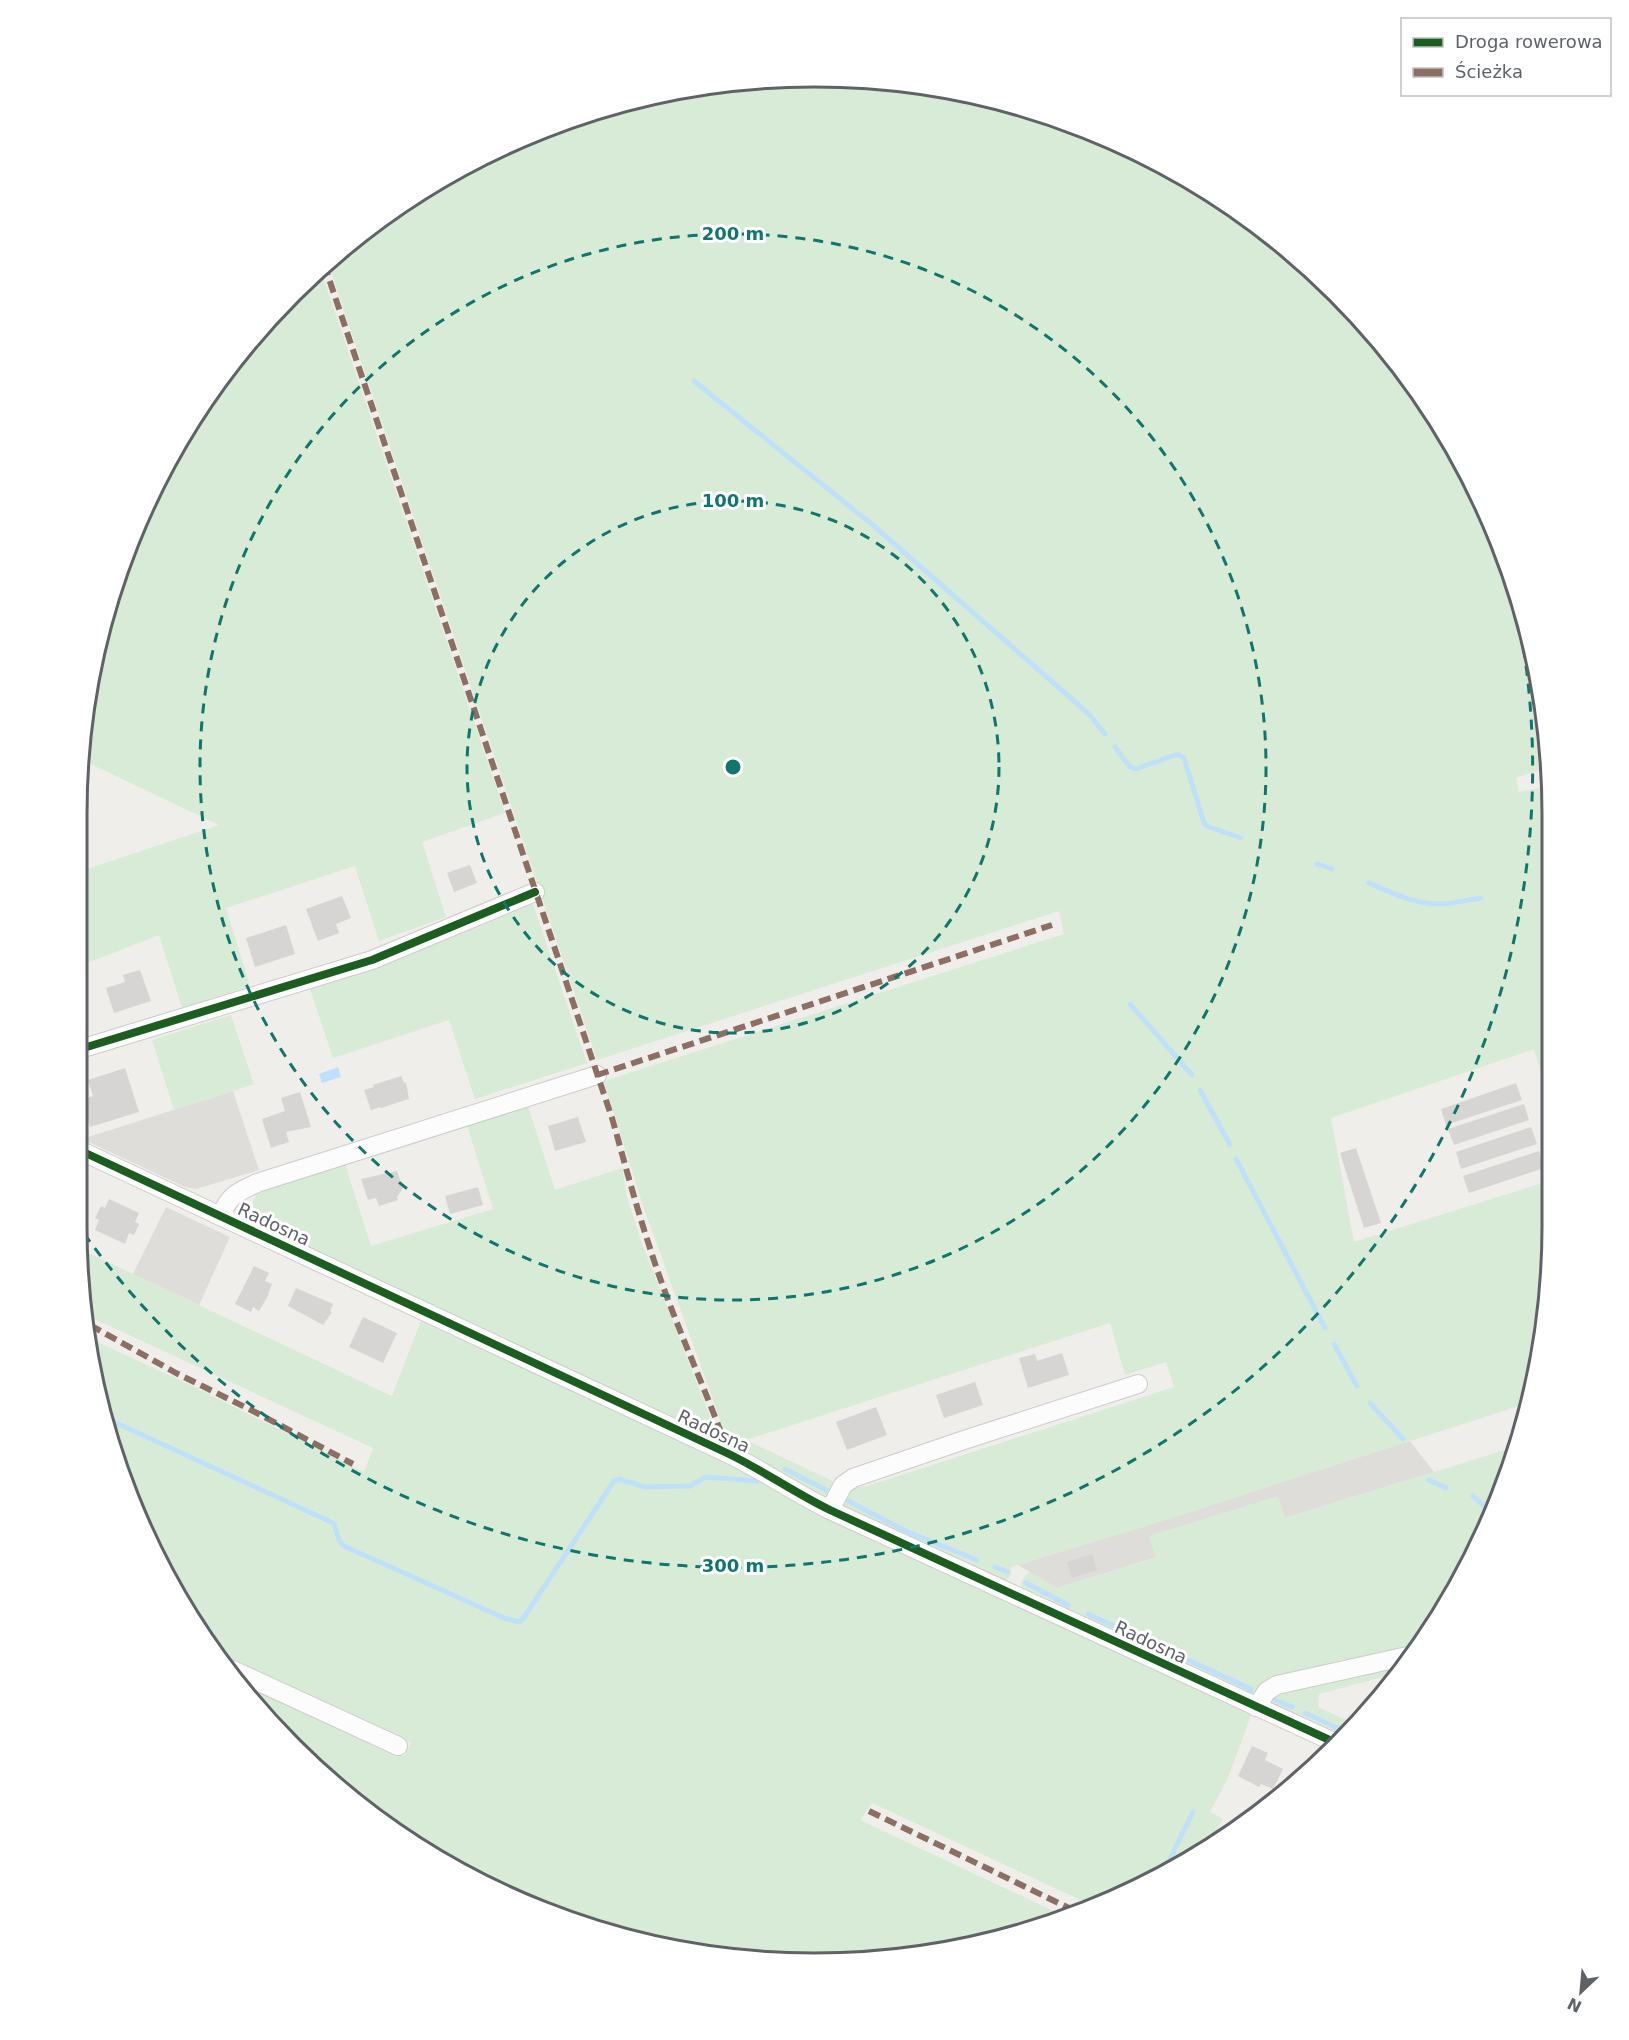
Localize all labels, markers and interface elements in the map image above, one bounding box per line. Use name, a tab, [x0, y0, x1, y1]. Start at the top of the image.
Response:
legend	[1401, 18, 1611, 96]
text: Droga rowerowa	[1455, 31, 1603, 52]
text: Ścieżka	[1455, 61, 1523, 82]
text: 200 m	[702, 223, 764, 244]
text: 100 m	[702, 490, 764, 511]
centre of rings	[723, 757, 743, 777]
street label: Radosna	[234, 1198, 314, 1250]
street label: Radosna	[674, 1405, 754, 1457]
text: 300 m	[702, 1555, 764, 1576]
street label: Radosna	[1111, 1616, 1191, 1668]
north arrow	[1551, 1962, 1611, 2022]
text: N	[1564, 1994, 1585, 2017]

